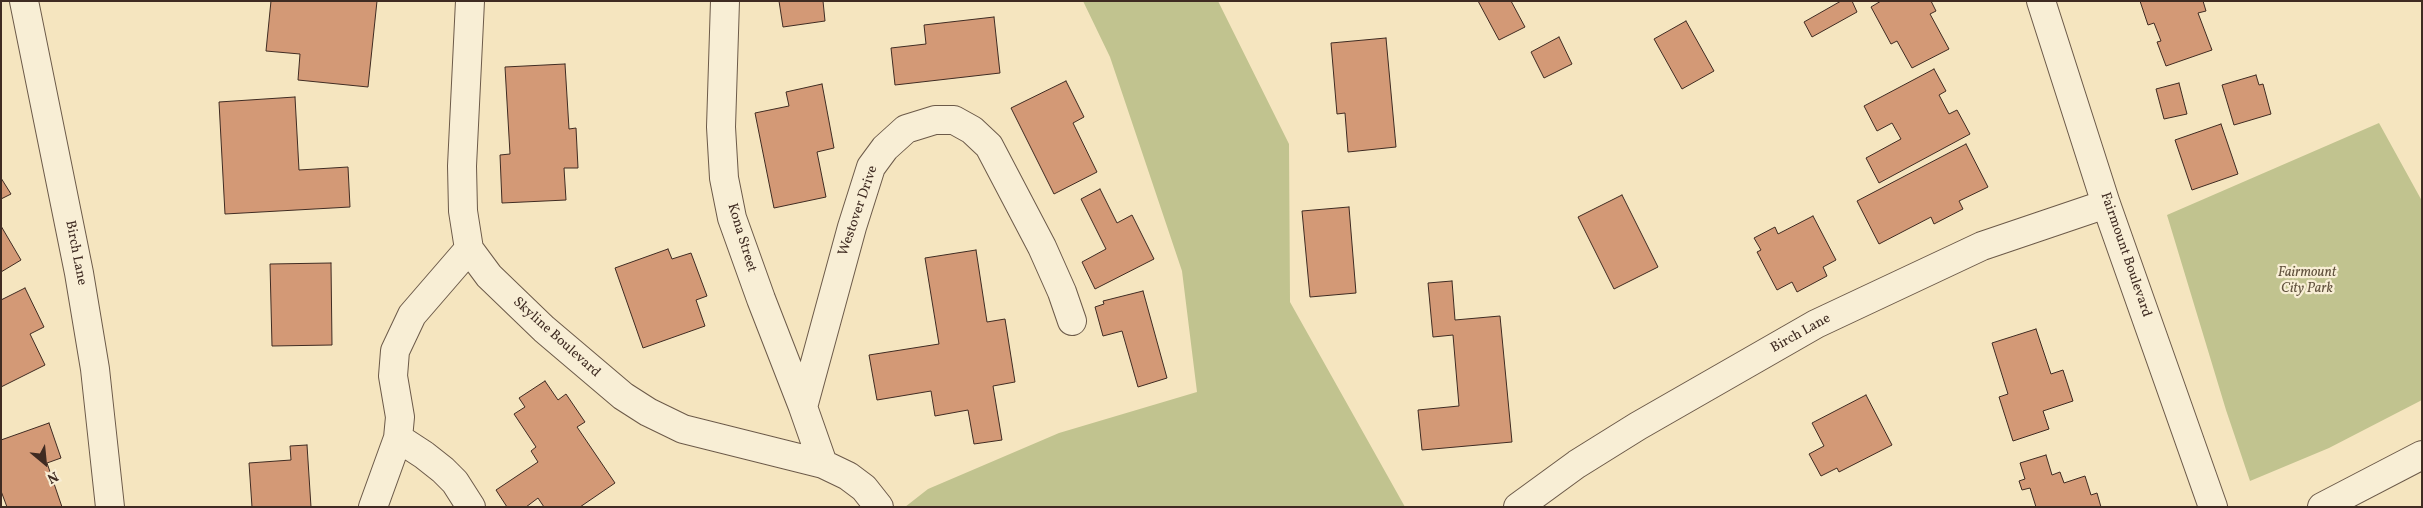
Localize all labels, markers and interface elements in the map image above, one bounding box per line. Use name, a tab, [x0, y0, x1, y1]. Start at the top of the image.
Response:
street label: Westover Drive	[836, 164, 882, 258]
street label: Fairmount Boulevard	[2096, 190, 2154, 320]
street label: Kona Street	[723, 201, 759, 275]
street label: Birch Lane	[60, 219, 90, 287]
park label: Fairmount City Park	[2278, 265, 2336, 298]
street label: Skyline Boulevard	[509, 294, 603, 382]
street label: Birch Lane	[1768, 311, 1834, 357]
north arrow	[20, 438, 70, 488]
text: N	[43, 466, 61, 487]

